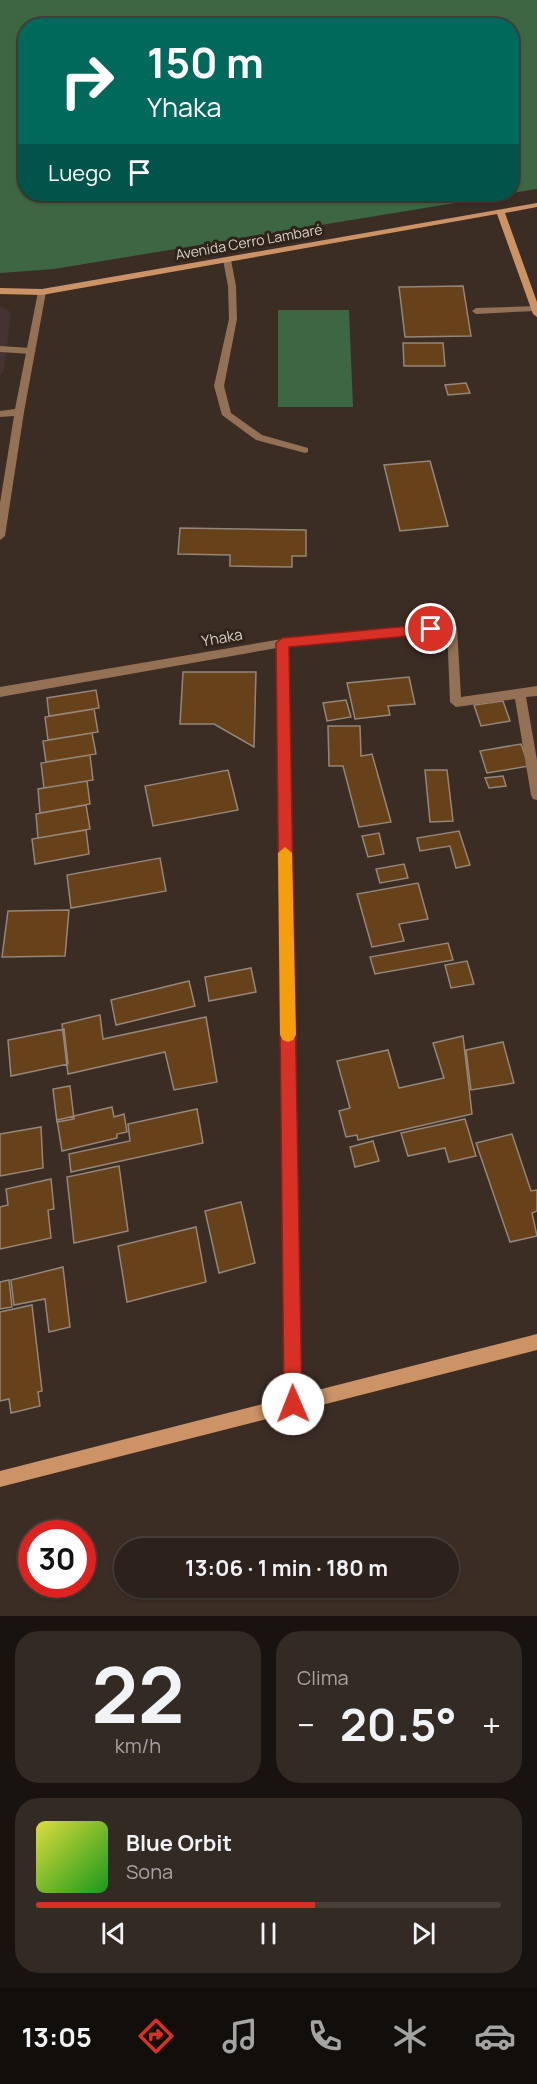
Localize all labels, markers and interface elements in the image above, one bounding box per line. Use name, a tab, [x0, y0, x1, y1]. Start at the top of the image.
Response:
text: 150 m	[147, 33, 264, 91]
icon: right	[48, 42, 126, 120]
text: Yhaka	[147, 88, 221, 125]
icon: arrive	[123, 156, 156, 189]
text: Luego	[48, 158, 111, 188]
street label: Avenida Cerro Lambaré	[174, 219, 324, 264]
pin	[405, 603, 456, 654]
icon: arrive	[414, 612, 447, 645]
street label: Yhaka	[200, 624, 244, 651]
position arrow	[261, 1372, 325, 1436]
speed limit sign: 30	[18, 1520, 96, 1598]
text: 13:06 · 1 min · 180 m	[185, 1553, 388, 1583]
text: 22	[92, 1640, 184, 1746]
text: Clima	[297, 1664, 349, 1691]
text: 20.5°	[340, 1693, 457, 1755]
text: −	[297, 1702, 315, 1747]
text: +	[482, 1702, 501, 1747]
text: km/h	[115, 1732, 161, 1759]
text: Blue Orbit	[126, 1828, 232, 1858]
text: Sona	[126, 1858, 173, 1885]
icon: previous	[97, 1917, 130, 1950]
icon: pause	[252, 1917, 285, 1950]
icon: next	[407, 1917, 440, 1950]
icon: directions	[135, 2015, 177, 2057]
icon: music	[219, 2015, 261, 2057]
icon: phone	[304, 2015, 346, 2057]
icon: climate	[389, 2015, 431, 2057]
icon: car	[474, 2015, 516, 2057]
text: 13:05	[21, 2018, 92, 2055]

